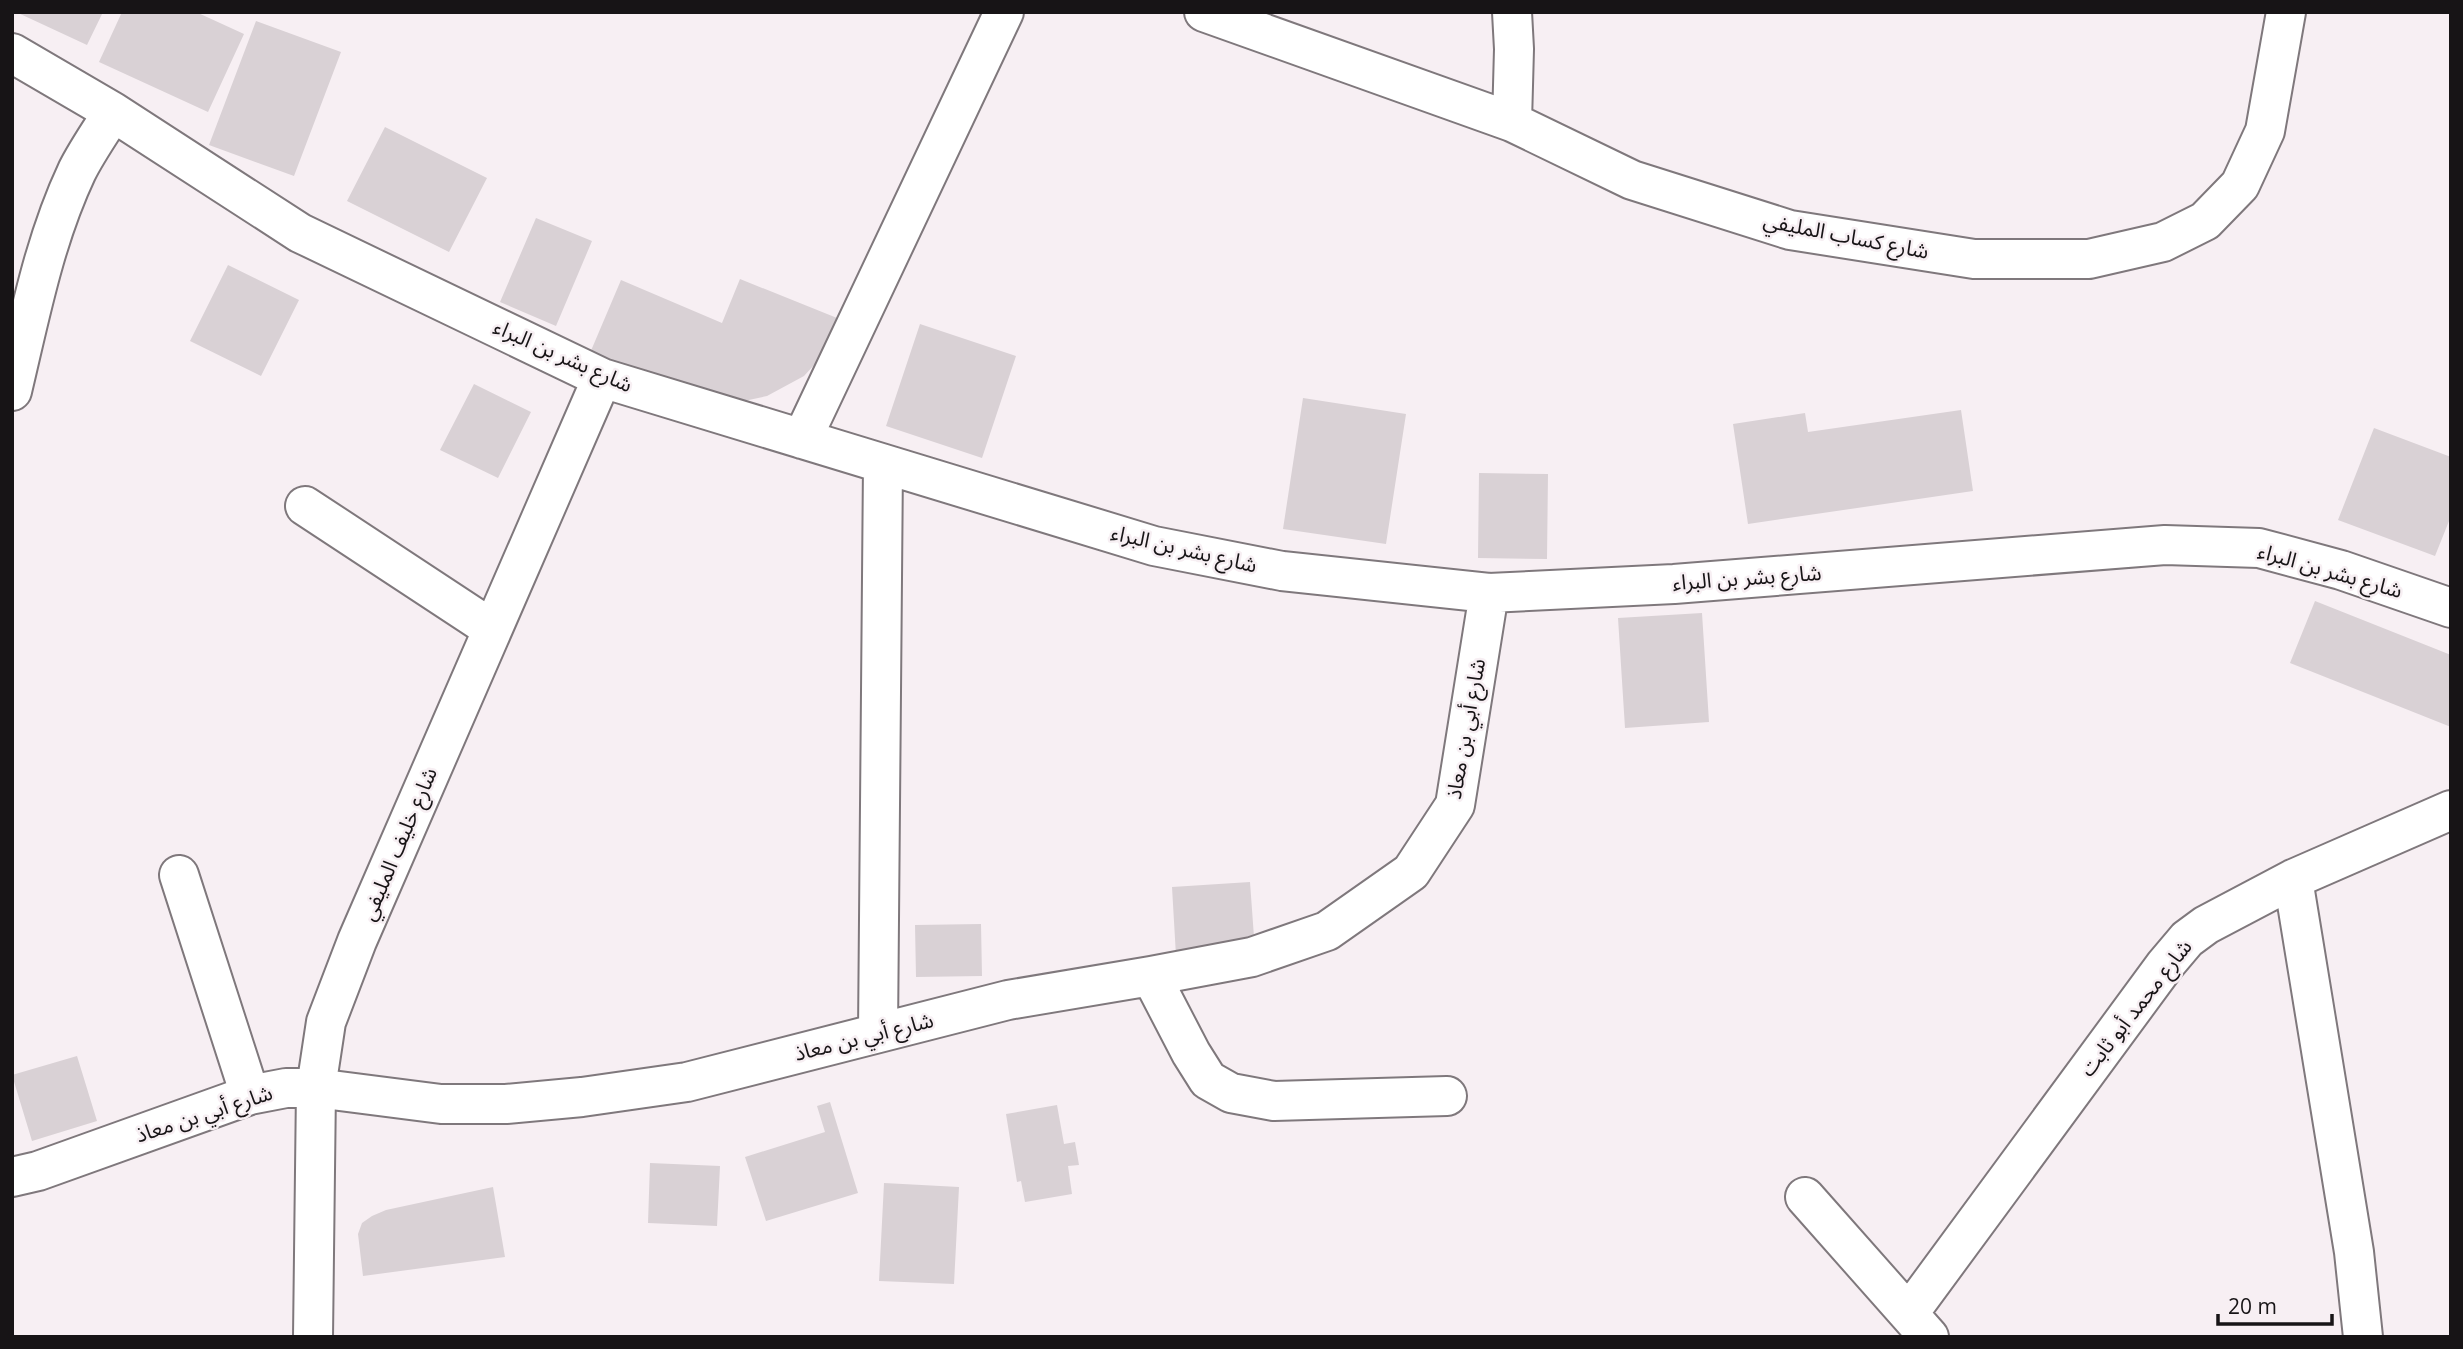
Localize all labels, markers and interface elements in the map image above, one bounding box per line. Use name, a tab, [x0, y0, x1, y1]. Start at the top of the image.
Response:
street label: شارع كساب المليفي	[1761, 205, 1931, 268]
street label: شارع بشر بن البراء	[489, 312, 637, 400]
street label: شارع بشر بن البراء	[1108, 518, 1260, 580]
street label: شارع بشر بن البراء	[2254, 536, 2406, 606]
street label: شارع بشر بن البراء	[1672, 558, 1822, 598]
street label: شارع أبي بن معاذ	[1439, 656, 1494, 802]
street label: شارع خليف المليفي	[353, 763, 446, 926]
street label: شارع محمد أبو ثابت	[2073, 933, 2199, 1083]
street label: شارع أبي بن معاذ	[791, 1005, 937, 1070]
street label: شارع أبي بن معاذ	[132, 1078, 277, 1151]
scale bar	[2218, 1282, 2332, 1326]
text: 20 m	[2228, 1292, 2277, 1320]

